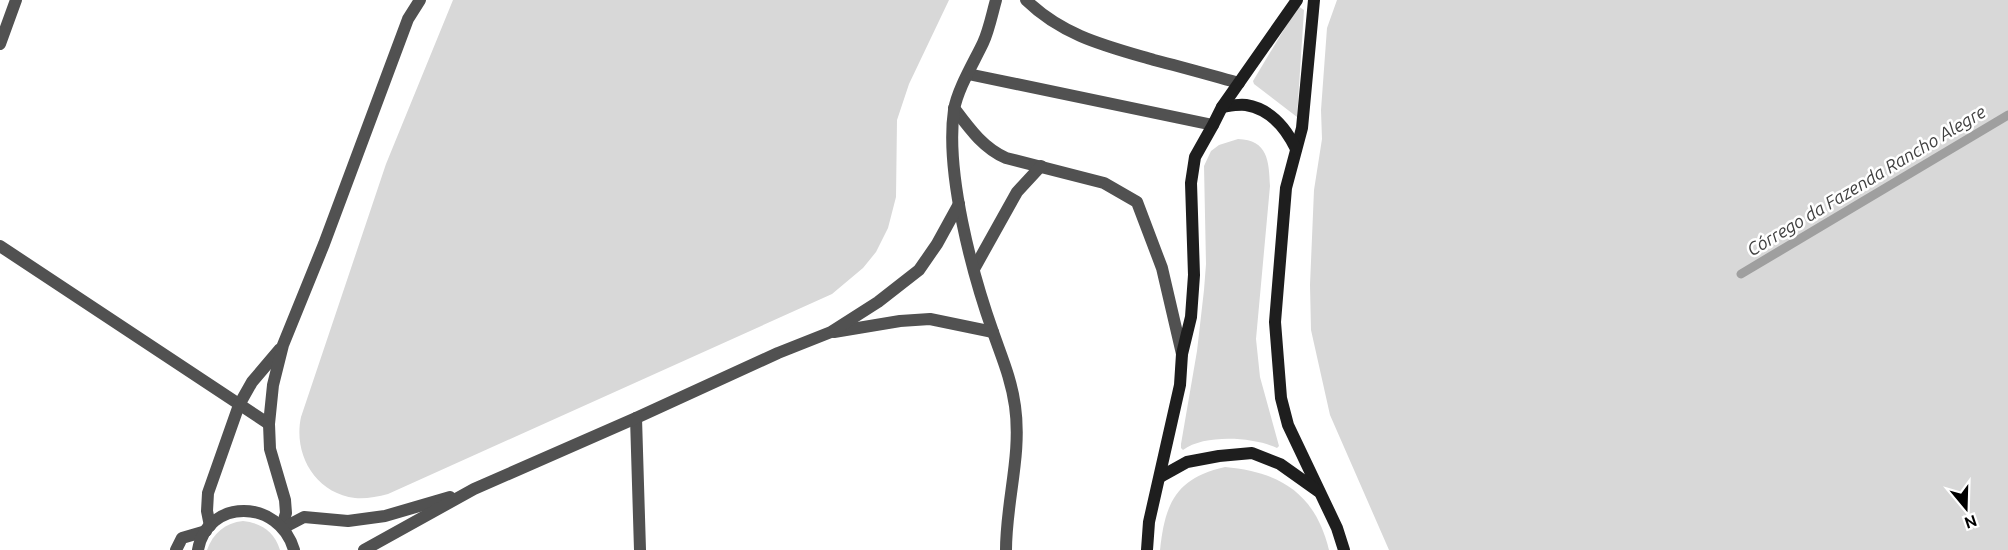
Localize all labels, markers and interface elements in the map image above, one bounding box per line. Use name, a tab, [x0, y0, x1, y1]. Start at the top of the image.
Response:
water label: Córrego da Fazenda Rancho Alegre	[1743, 101, 1989, 259]
north arrow	[1936, 478, 1996, 538]
text: N	[1962, 512, 1979, 533]

